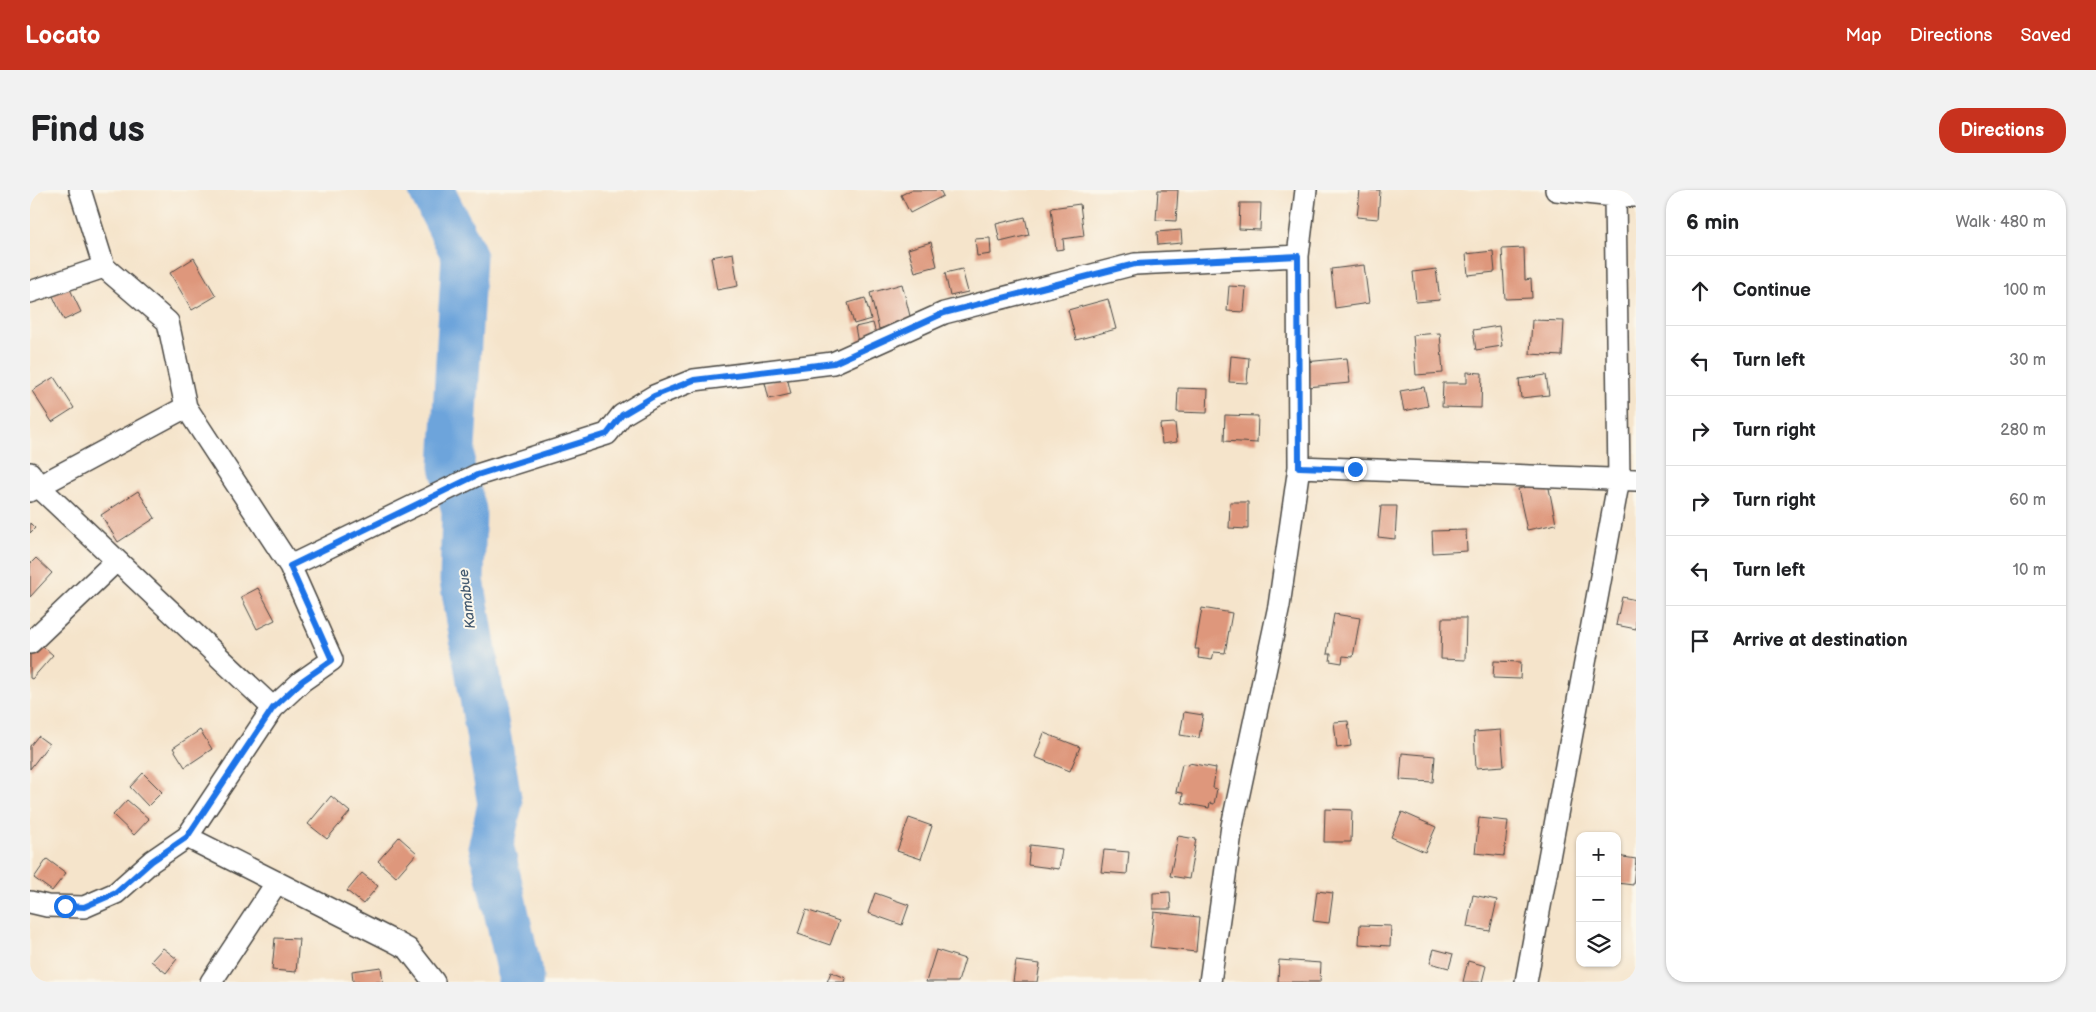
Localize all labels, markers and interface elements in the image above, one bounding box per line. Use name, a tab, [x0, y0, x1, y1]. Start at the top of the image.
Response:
text: Locato	[25, 21, 100, 50]
text: Map	[1846, 25, 1882, 46]
text: Directions	[1910, 25, 1992, 46]
text: Saved	[2020, 25, 2071, 46]
button: Directions	[1939, 108, 2066, 153]
text: Find us	[30, 109, 145, 152]
text: 6 min	[1686, 210, 1739, 235]
text: Walk · 480 m	[1955, 213, 2046, 232]
icon: ahead	[1686, 277, 1714, 305]
text: Continue	[1733, 279, 1811, 302]
text: 100 m	[2003, 281, 2046, 300]
icon: left	[1686, 347, 1714, 375]
text: Turn left	[1733, 349, 1805, 372]
text: 30 m	[2009, 351, 2046, 370]
icon: right	[1686, 417, 1714, 445]
text: Turn right	[1733, 419, 1816, 442]
text: 280 m	[2000, 421, 2046, 440]
route end	[1344, 458, 1367, 481]
icon: right	[1686, 487, 1714, 515]
text: Turn right	[1733, 489, 1816, 512]
text: 60 m	[2009, 491, 2046, 510]
icon: left	[1686, 557, 1714, 585]
text: Turn left	[1733, 559, 1805, 582]
text: 10 m	[2013, 561, 2046, 580]
water label: Kamabue	[455, 568, 479, 630]
icon: arrive	[1686, 627, 1714, 655]
text: Arrive at destination	[1733, 629, 1908, 652]
map controls	[1576, 832, 1621, 967]
button: +	[1576, 832, 1621, 877]
button: −	[1576, 877, 1621, 922]
route start	[54, 895, 77, 918]
button: layers	[1576, 922, 1621, 967]

